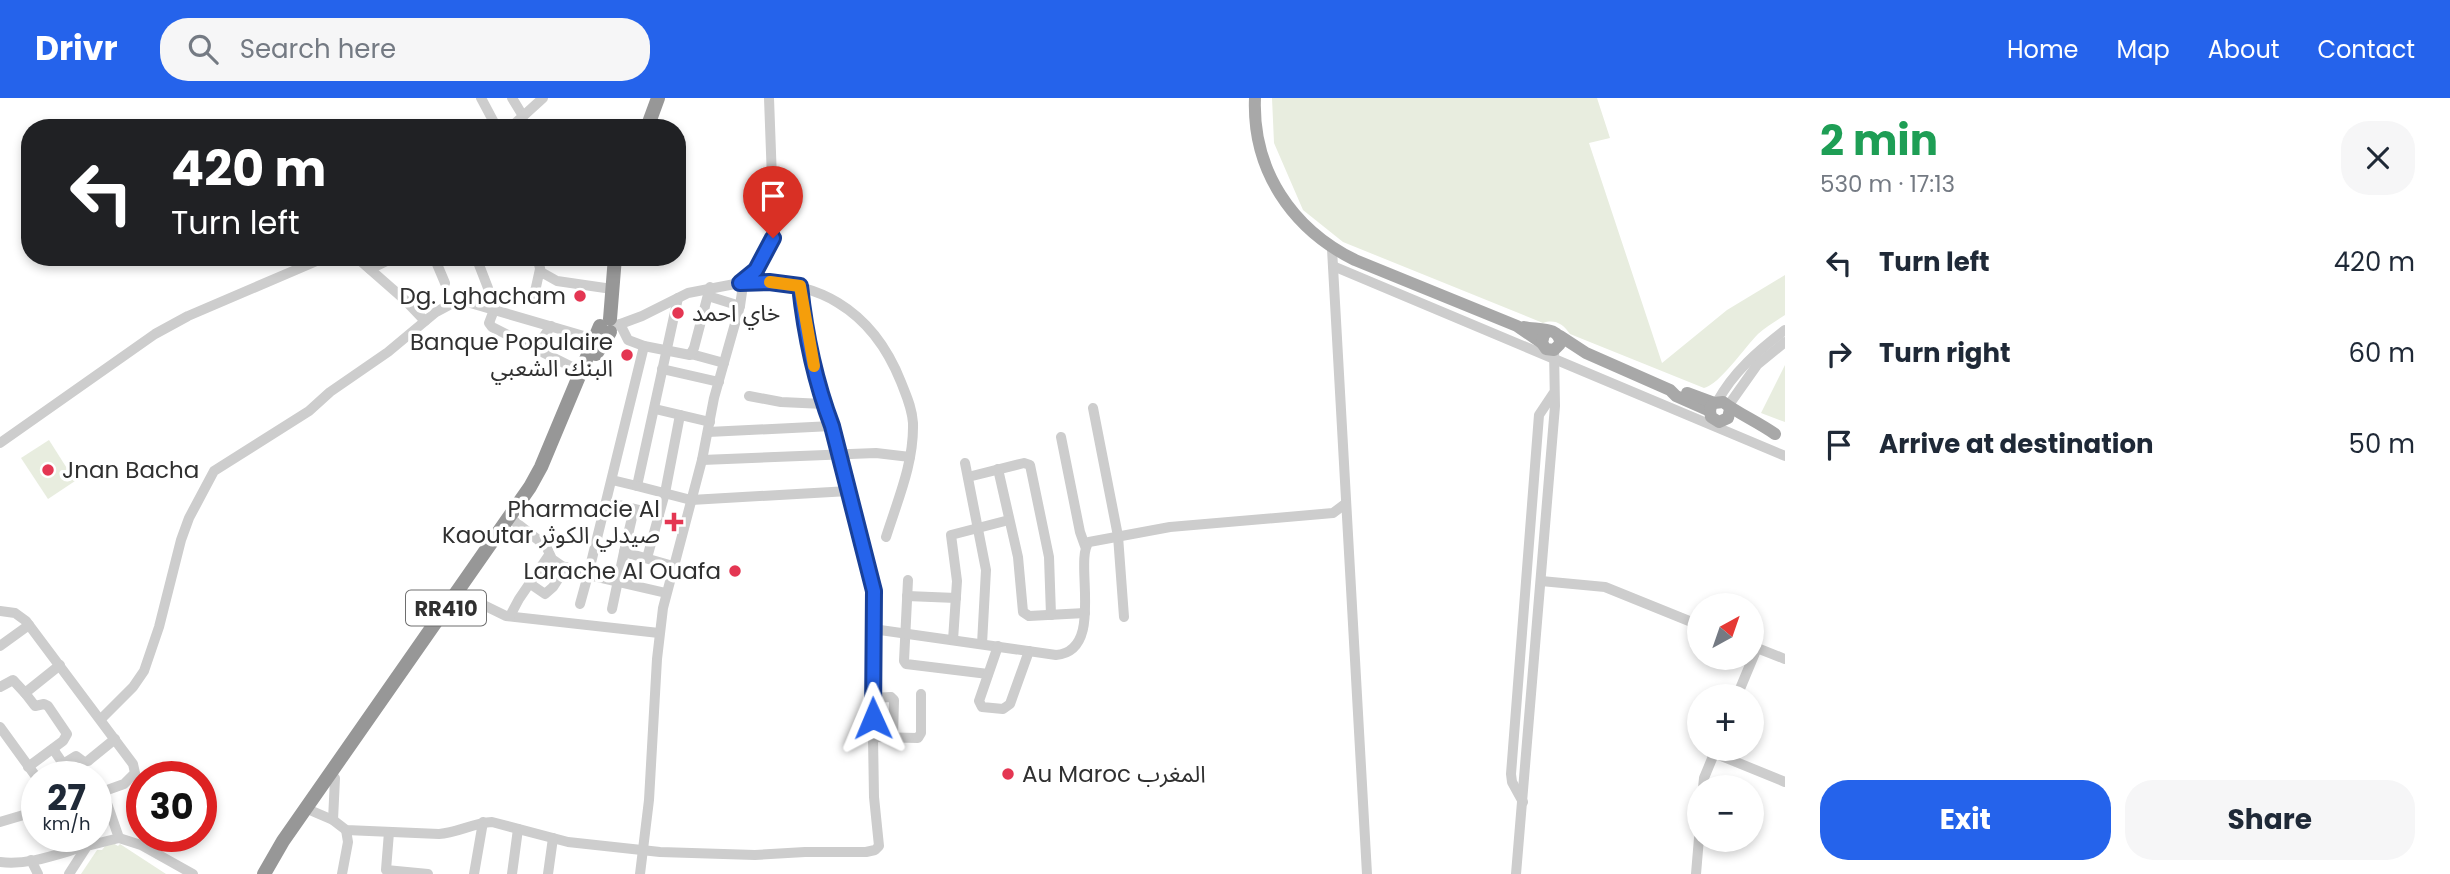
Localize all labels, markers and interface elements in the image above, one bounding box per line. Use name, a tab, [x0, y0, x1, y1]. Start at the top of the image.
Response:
search box	[160, 18, 650, 81]
text: Drivr	[35, 25, 118, 72]
icon: search	[184, 30, 222, 68]
text: Search here	[240, 31, 396, 67]
text: Home	[2007, 33, 2079, 66]
text: Map	[2117, 33, 2170, 66]
text: About	[2208, 33, 2279, 66]
text: Contact	[2317, 33, 2415, 66]
text: 2 min	[1820, 111, 1938, 170]
button: close	[2341, 121, 2415, 195]
text: 420 m	[171, 135, 326, 203]
icon: left	[56, 147, 147, 238]
pin	[743, 166, 803, 238]
text: 530 m · 17:13	[1820, 168, 1955, 200]
icon: arrive	[754, 177, 792, 215]
text: Turn left	[171, 200, 300, 245]
icon: left	[1820, 244, 1858, 282]
text: Turn left	[1879, 244, 1990, 280]
text: 420 m	[2334, 244, 2415, 280]
place label: Dg. Lghacham	[400, 280, 566, 312]
marker: Dg. Lghacham	[572, 288, 588, 304]
place label: خاي احمد	[692, 297, 780, 330]
marker: خاي احمد	[670, 305, 686, 321]
place label: Banque Populaire البنك الشعبي	[410, 326, 613, 385]
icon: right	[1820, 335, 1858, 373]
text: Turn right	[1879, 335, 2011, 371]
text: 60 m	[2348, 335, 2415, 371]
marker: Banque Populaire البنك الشعبي	[619, 347, 635, 363]
icon: arrive	[1820, 426, 1858, 464]
text: Arrive at destination	[1879, 426, 2154, 462]
text: 50 m	[2349, 426, 2415, 462]
place label: Jnan Bacha	[62, 454, 199, 486]
marker: Jnan Bacha	[40, 462, 56, 478]
place label: Pharmacie Al Kaoutar صيدلي الكوثر	[442, 493, 660, 552]
marker: Pharmacie Al Kaoutar صيدلي الكوثر	[666, 514, 682, 530]
place label: Larache Al Ouafa	[524, 555, 721, 587]
marker: Larache Al Ouafa	[727, 563, 743, 579]
road number: RR410	[406, 590, 486, 626]
north arrow	[1687, 593, 1764, 670]
map controls	[1687, 593, 1764, 852]
position arrow	[836, 681, 910, 755]
button: +	[1687, 684, 1764, 761]
place label: Au Maroc المغرب	[1022, 758, 1206, 790]
speed limit sign: 30	[126, 761, 217, 852]
marker: Au Maroc المغرب	[1000, 766, 1016, 782]
text: 27	[47, 773, 86, 822]
button: −	[1687, 775, 1764, 852]
button: Exit	[1820, 780, 2111, 860]
button: Share	[2125, 780, 2415, 860]
text: km/h	[43, 811, 90, 836]

